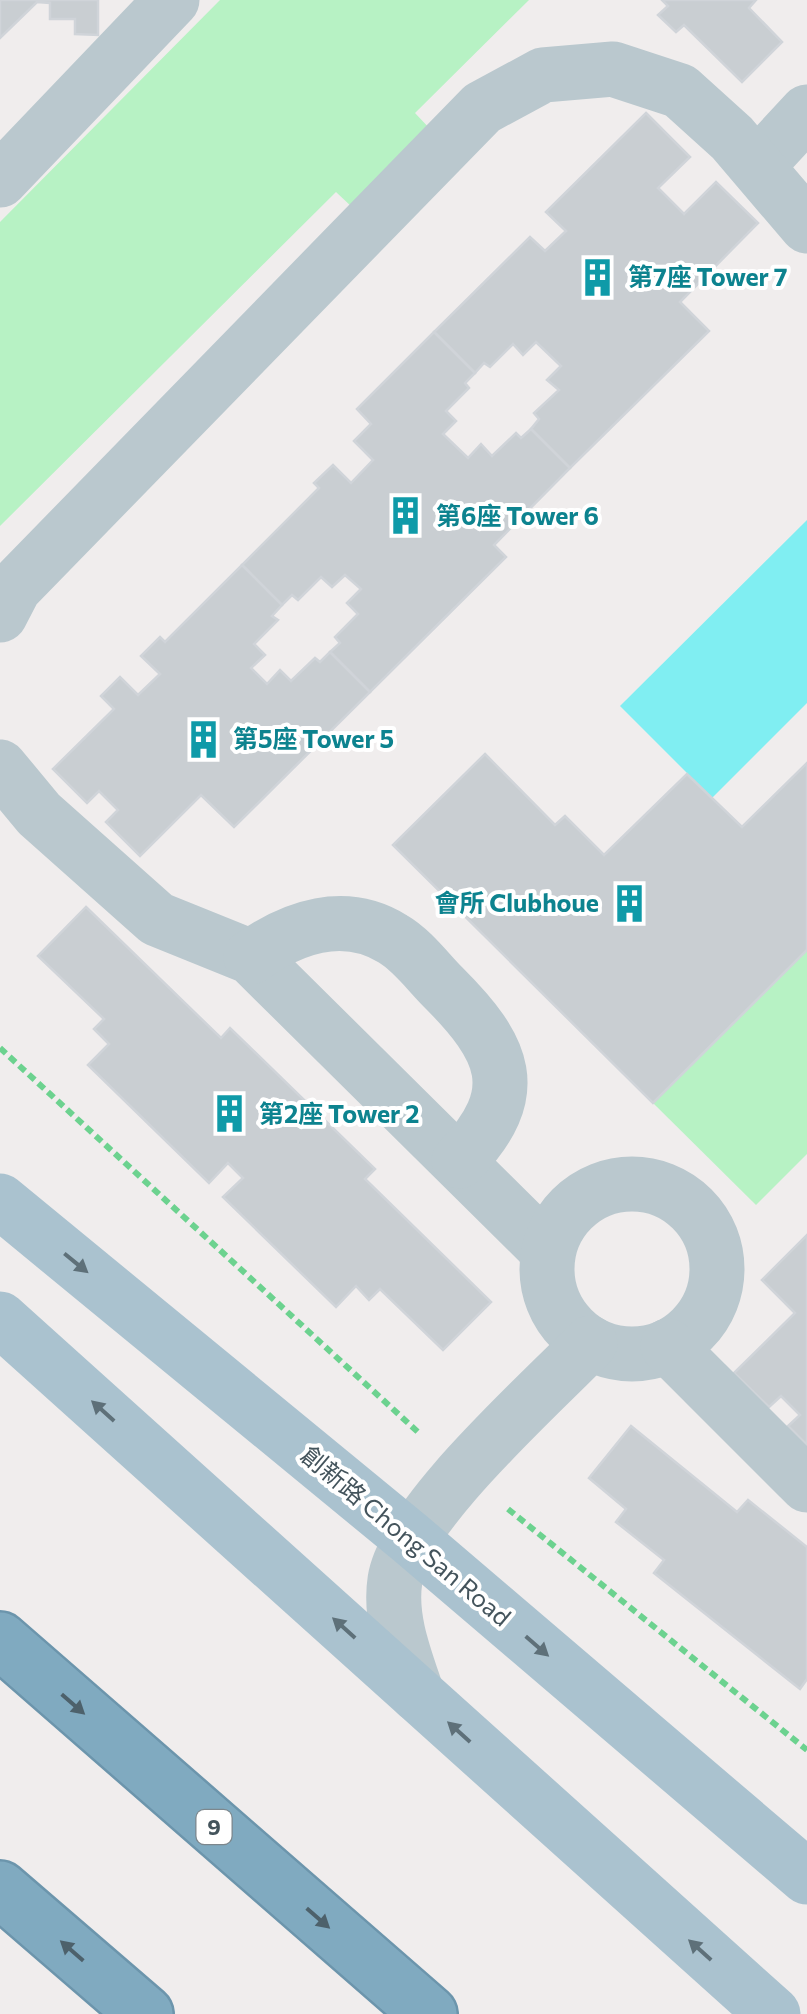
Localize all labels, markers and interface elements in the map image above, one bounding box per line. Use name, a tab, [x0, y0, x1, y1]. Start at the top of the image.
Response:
building icon: 第7座 Tower 7	[577, 256, 619, 298]
place label: 第7座 Tower 7	[628, 261, 787, 291]
building icon: 第6座 Tower 6	[385, 495, 427, 537]
place label: 第6座 Tower 6	[436, 500, 599, 530]
building icon: 第5座 Tower 5	[182, 718, 224, 760]
place label: 第5座 Tower 5	[233, 723, 394, 753]
building icon: 會所 Clubhoue	[608, 882, 650, 924]
place label: 會所 Clubhoue	[434, 887, 599, 917]
building icon: 第2座 Tower 2	[208, 1093, 250, 1135]
place label: 第2座 Tower 2	[259, 1098, 419, 1128]
one-way arrow	[63, 1252, 88, 1273]
one-way arrow	[91, 1401, 116, 1423]
street label: 創新路 Chong San Road	[296, 1439, 517, 1632]
one-way arrow	[332, 1618, 357, 1640]
one-way arrow	[525, 1635, 550, 1657]
one-way arrow	[61, 1693, 86, 1715]
one-way arrow	[447, 1721, 471, 1744]
road number: 9	[196, 1810, 232, 1844]
one-way arrow	[306, 1907, 331, 1929]
one-way arrow	[688, 1939, 712, 1962]
one-way arrow	[60, 1941, 85, 1963]

